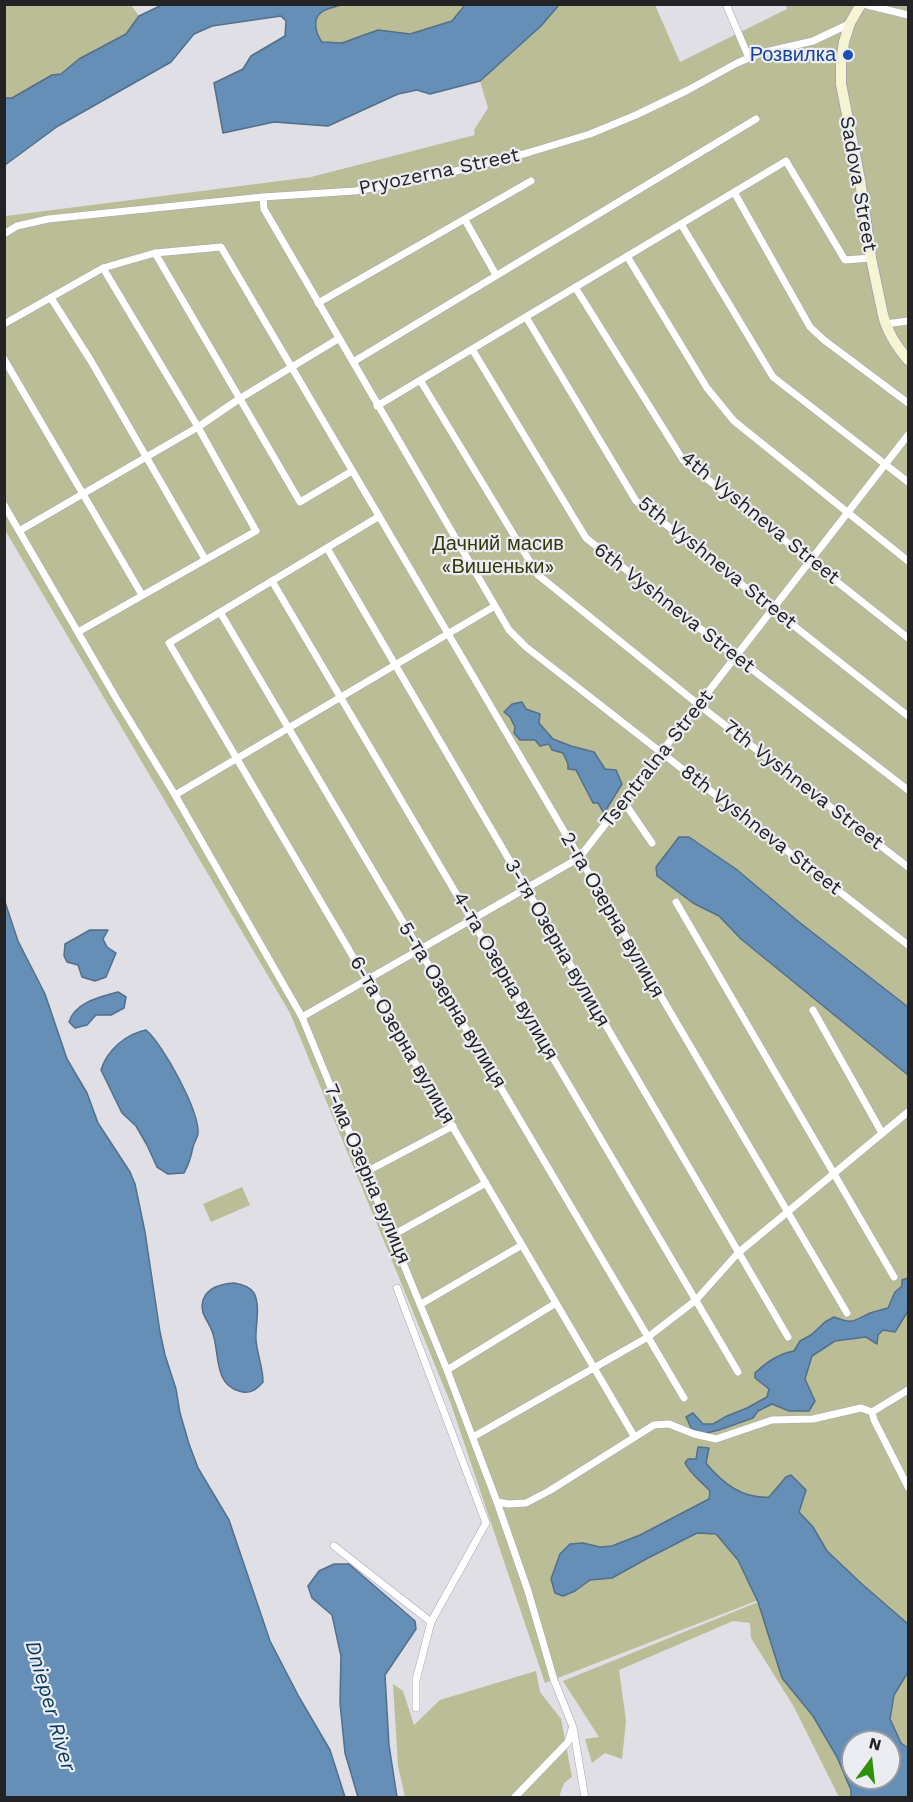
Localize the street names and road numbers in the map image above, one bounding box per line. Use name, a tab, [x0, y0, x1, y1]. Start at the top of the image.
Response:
street label: Sadova Street	[834, 114, 882, 254]
street label: Pryozerna Street	[357, 143, 521, 201]
street label: 4th Vyshneva Street	[676, 446, 844, 590]
street label: 5th Vyshneva Street	[633, 492, 801, 634]
street label: 6th Vyshneva Street	[589, 538, 759, 678]
street label: Tsentralna Street	[596, 685, 718, 833]
street label: 7th Vyshneva Street	[718, 715, 888, 855]
street label: 8th Vyshneva Street	[676, 760, 846, 900]
street label: 2-га Озерна вулиця	[555, 828, 669, 1002]
street label: 3-тя Озерна вулиця	[499, 855, 615, 1031]
street label: 4-та Озерна вулиця	[447, 888, 563, 1064]
street label: 5-та Озерна вулиця	[393, 918, 511, 1092]
street label: 6-та Озерна вулиця	[344, 952, 460, 1128]
street label: 7-ма Озерна вулиця	[318, 1081, 416, 1267]

